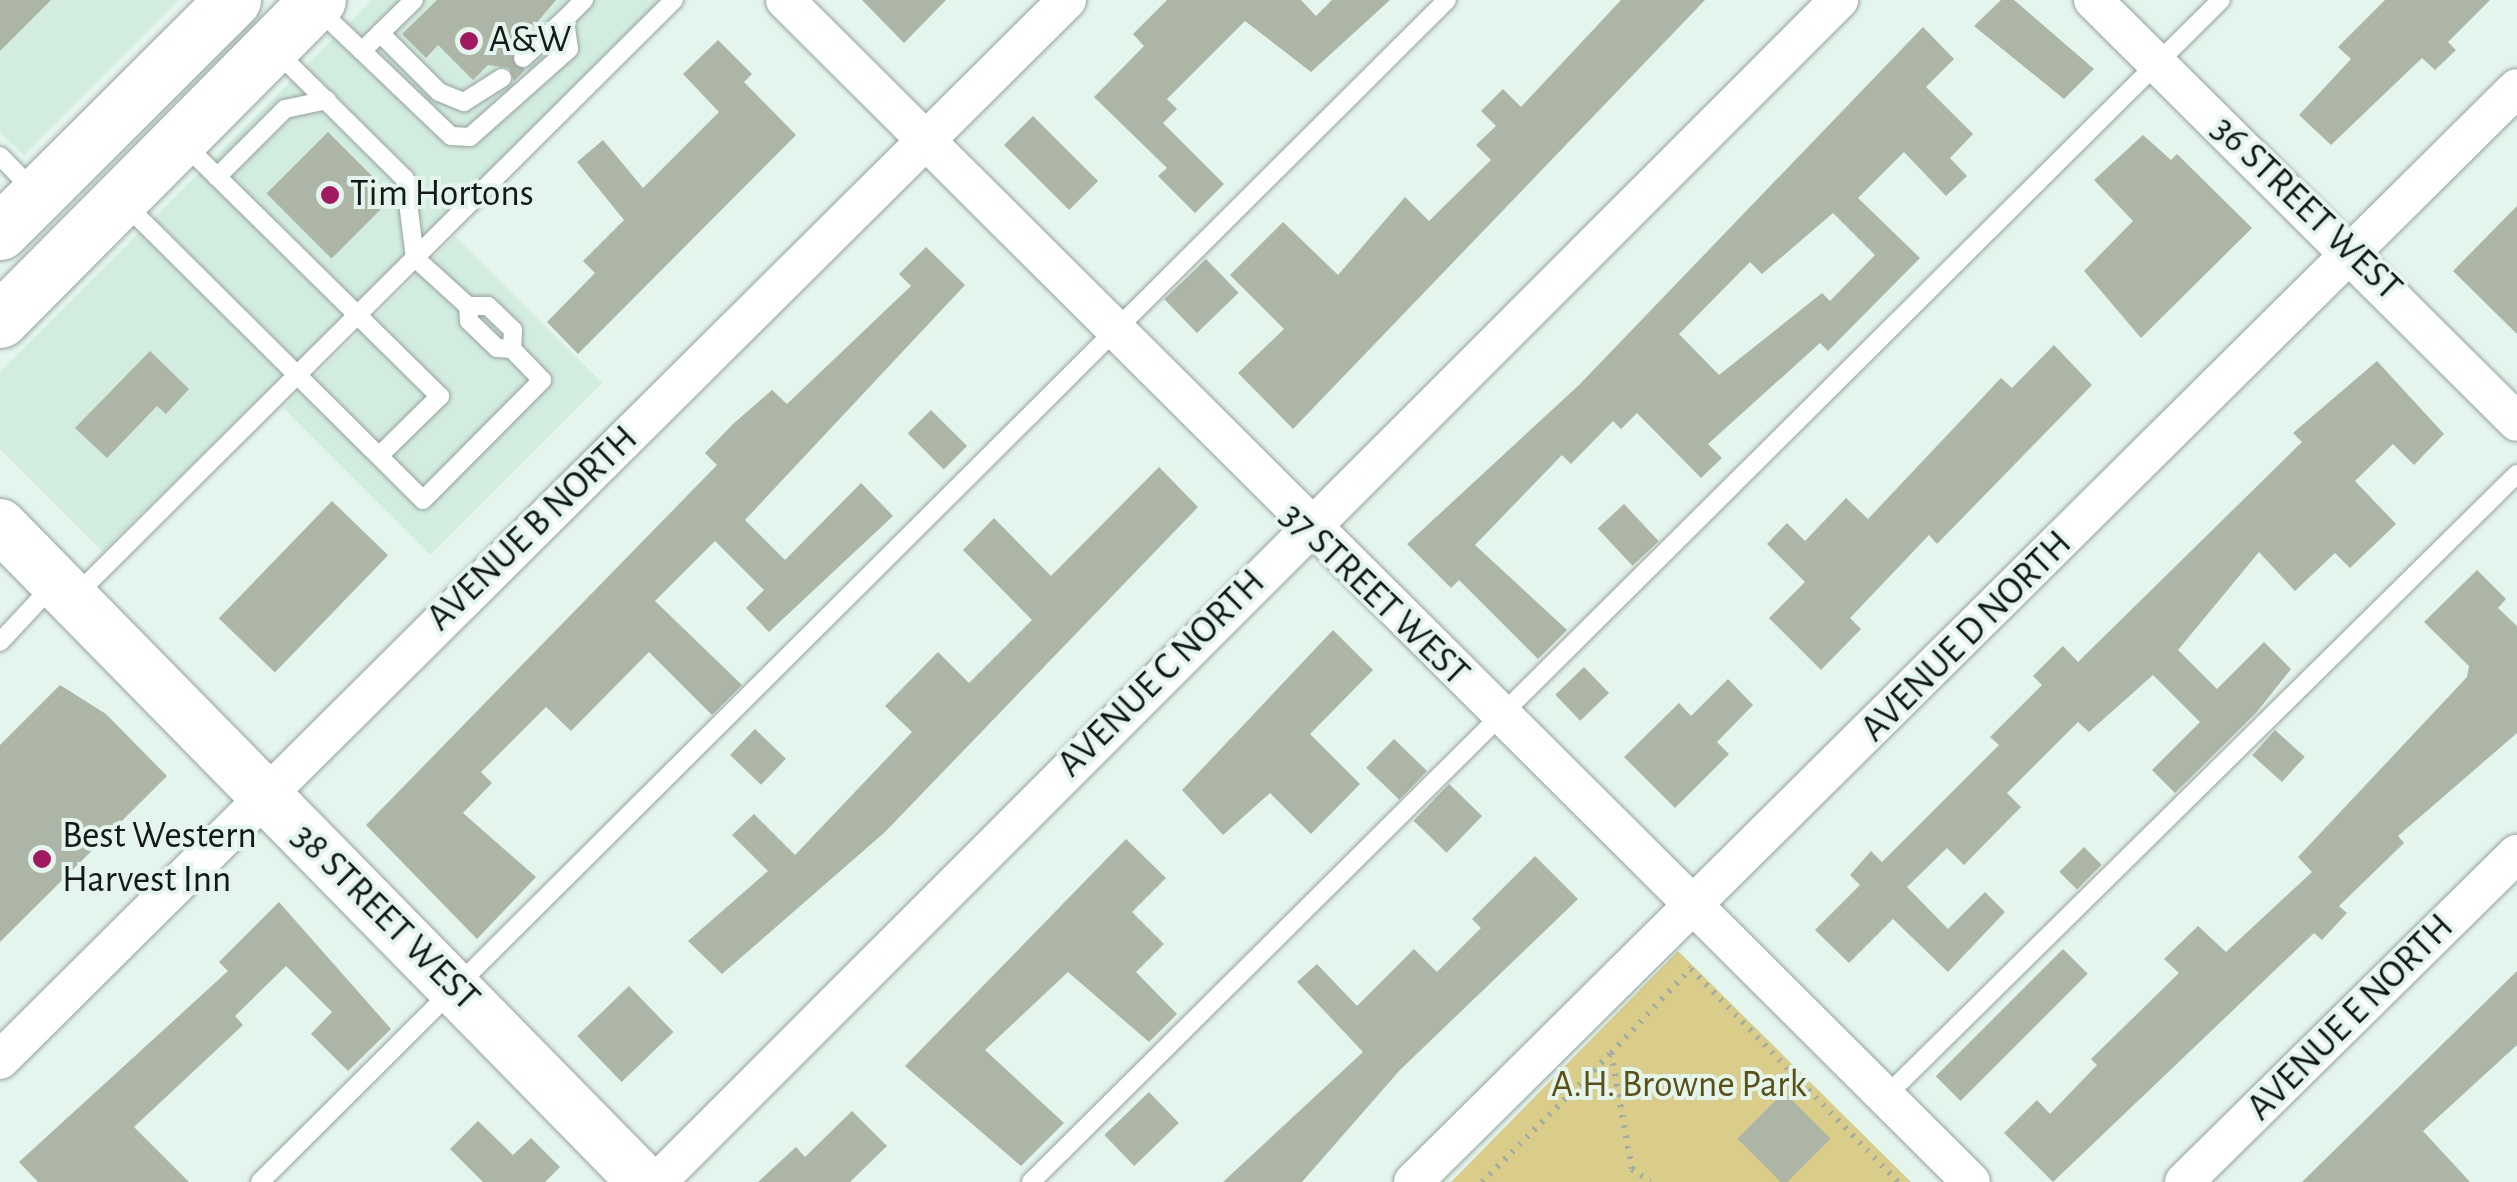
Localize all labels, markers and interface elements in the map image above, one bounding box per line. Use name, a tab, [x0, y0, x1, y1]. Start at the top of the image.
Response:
place label: A&W	[489, 18, 571, 64]
marker: A&W	[458, 30, 480, 52]
street label: 36 STREET WEST	[2201, 107, 2411, 311]
place label: Tim Hortons	[350, 172, 534, 218]
marker: Tim Hortons	[319, 184, 341, 206]
street label: AVENUE B NORTH	[418, 417, 648, 641]
street label: 37 STREET WEST	[1270, 494, 1478, 696]
street label: AVENUE D NORTH	[1852, 522, 2082, 752]
street label: AVENUE C NORTH	[1049, 561, 1275, 787]
place label: Best Western Harvest Inn	[62, 814, 257, 904]
street label: 38 STREET WEST	[282, 815, 488, 1021]
marker: Best Western Harvest Inn	[31, 848, 53, 870]
street label: AVENUE E NORTH	[2238, 905, 2464, 1131]
park label: A.H. Browne Park	[1551, 1063, 1807, 1109]

